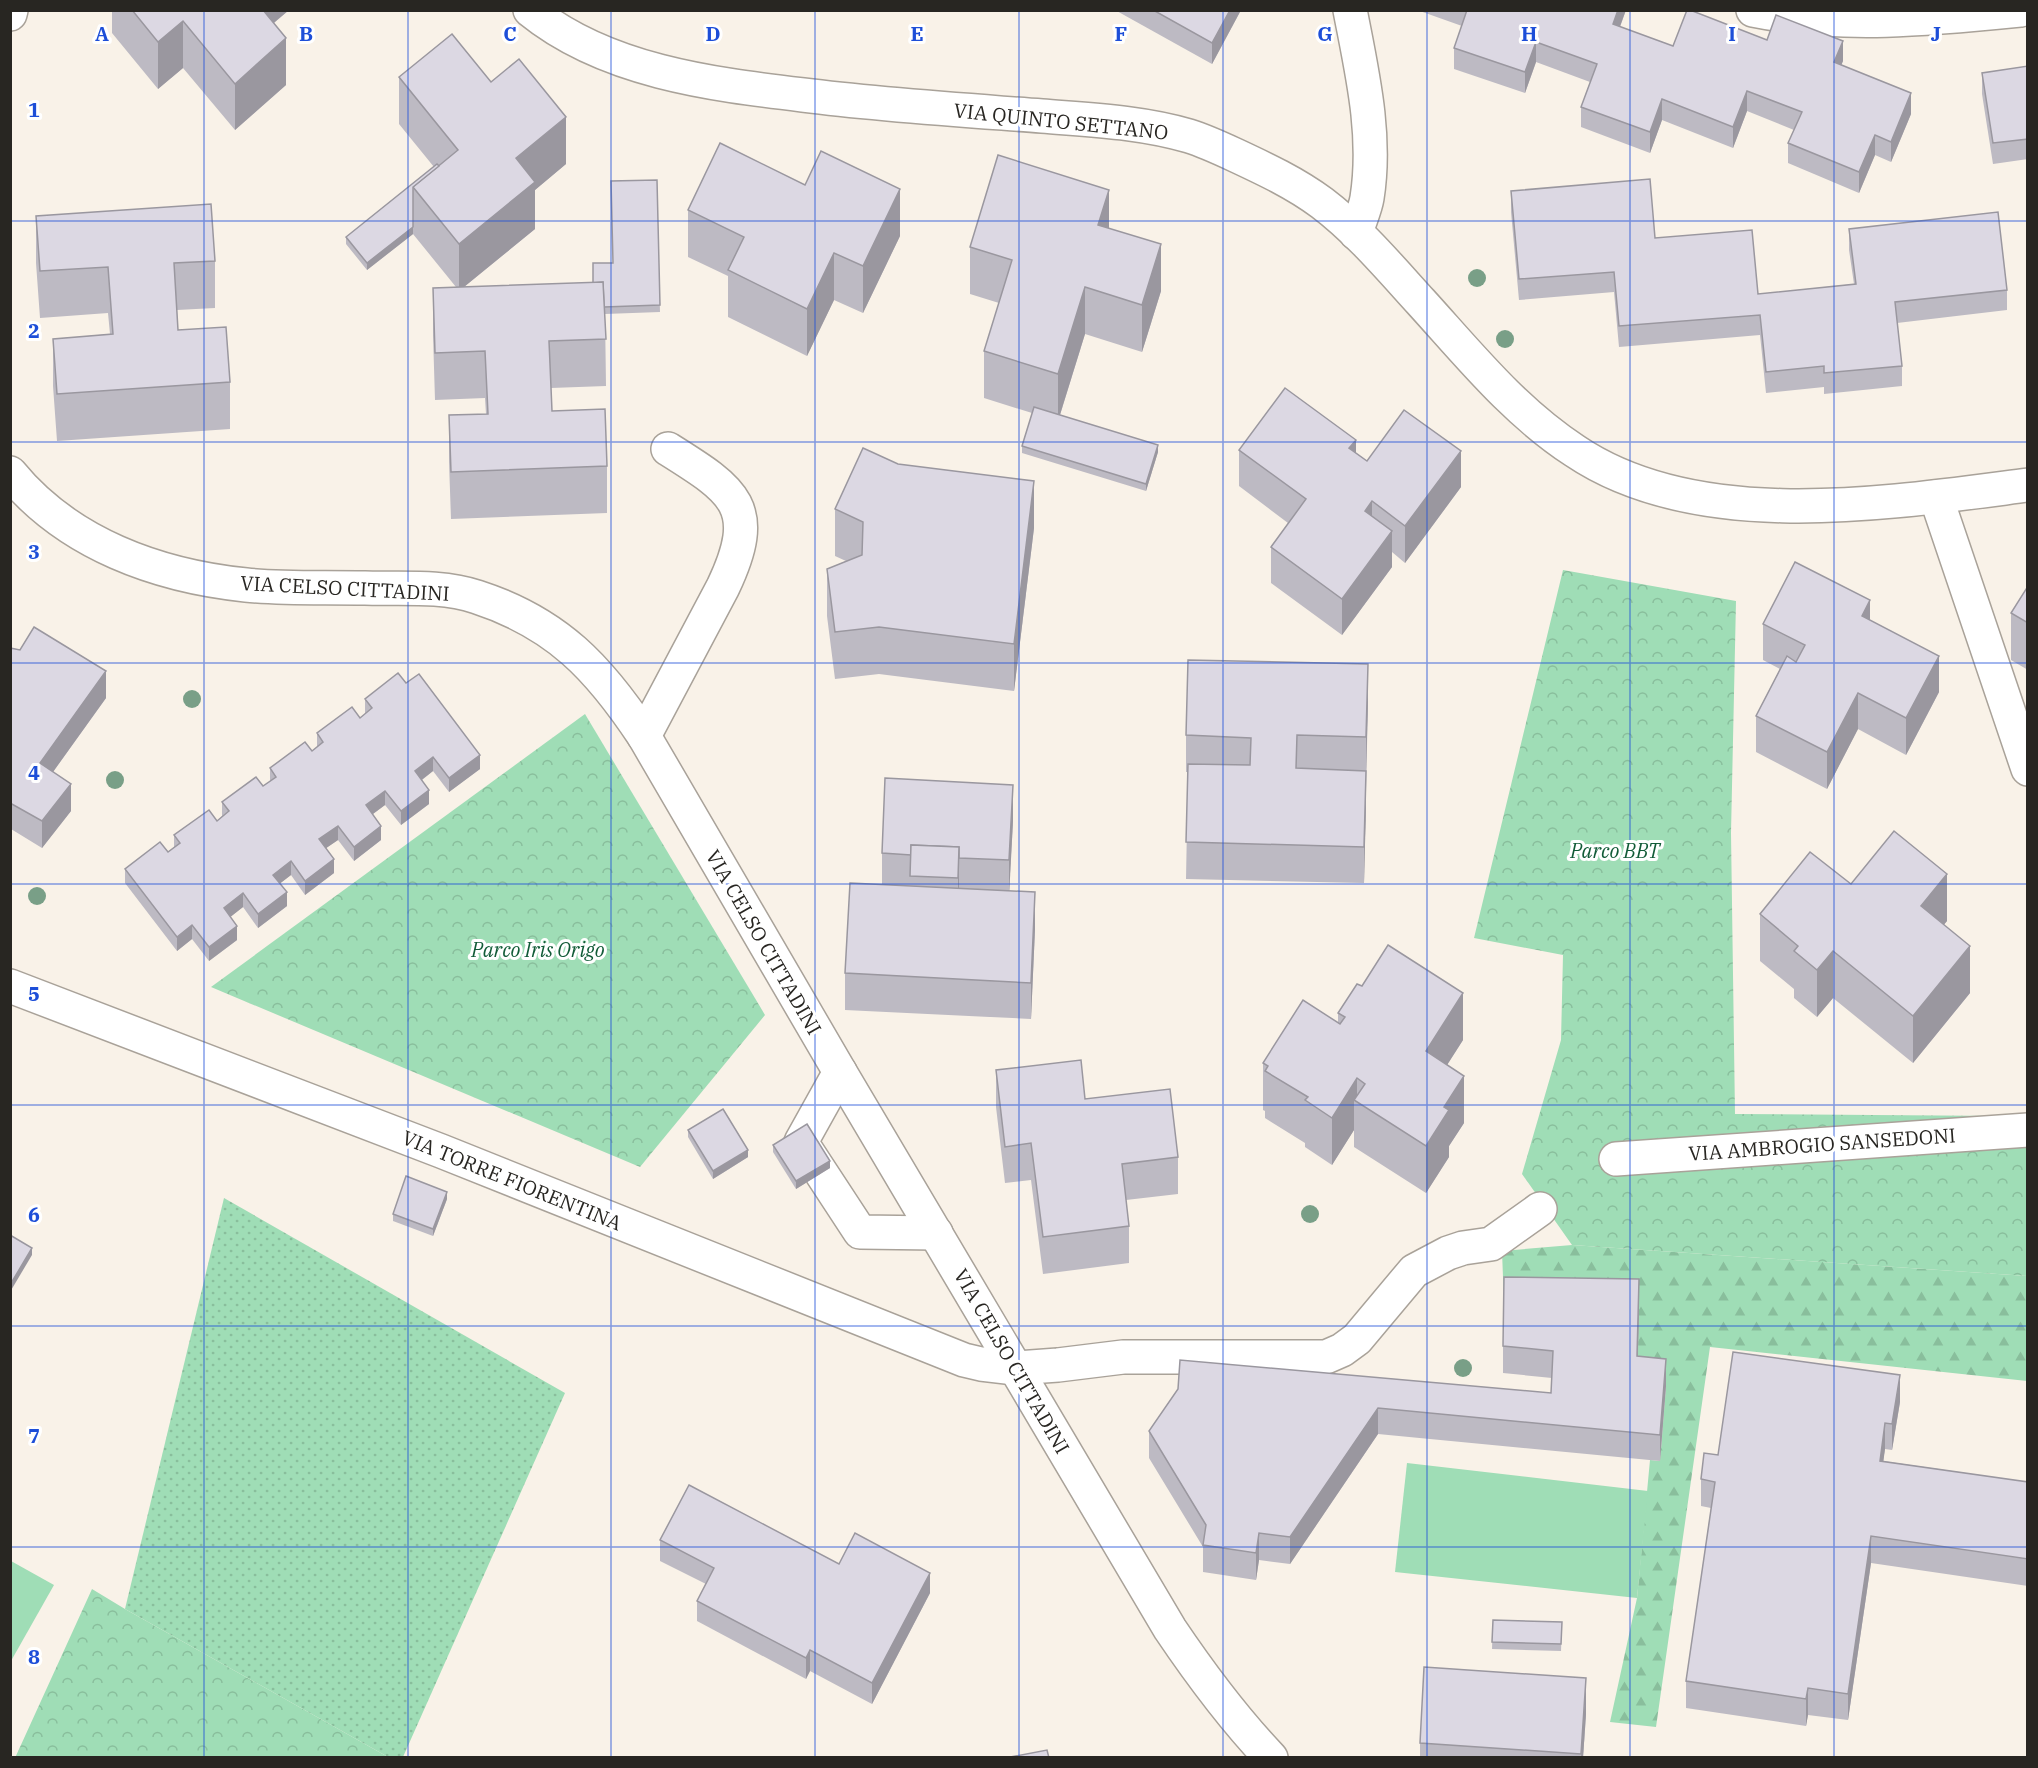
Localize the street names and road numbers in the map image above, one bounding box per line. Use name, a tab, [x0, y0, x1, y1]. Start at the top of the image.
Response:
street label: VIA QUINTO SETTANO	[952, 96, 1170, 146]
street label: VIA CELSO CITTADINI	[240, 569, 450, 607]
street label: VIA CELSO CITTADINI	[700, 845, 828, 1039]
street label: VIA AMBROGIO SANSEDONI	[1688, 1121, 1956, 1167]
street label: VIA TORRE FIORENTINA	[398, 1124, 626, 1237]
street label: VIA CELSO CITTADINI	[948, 1264, 1076, 1458]

